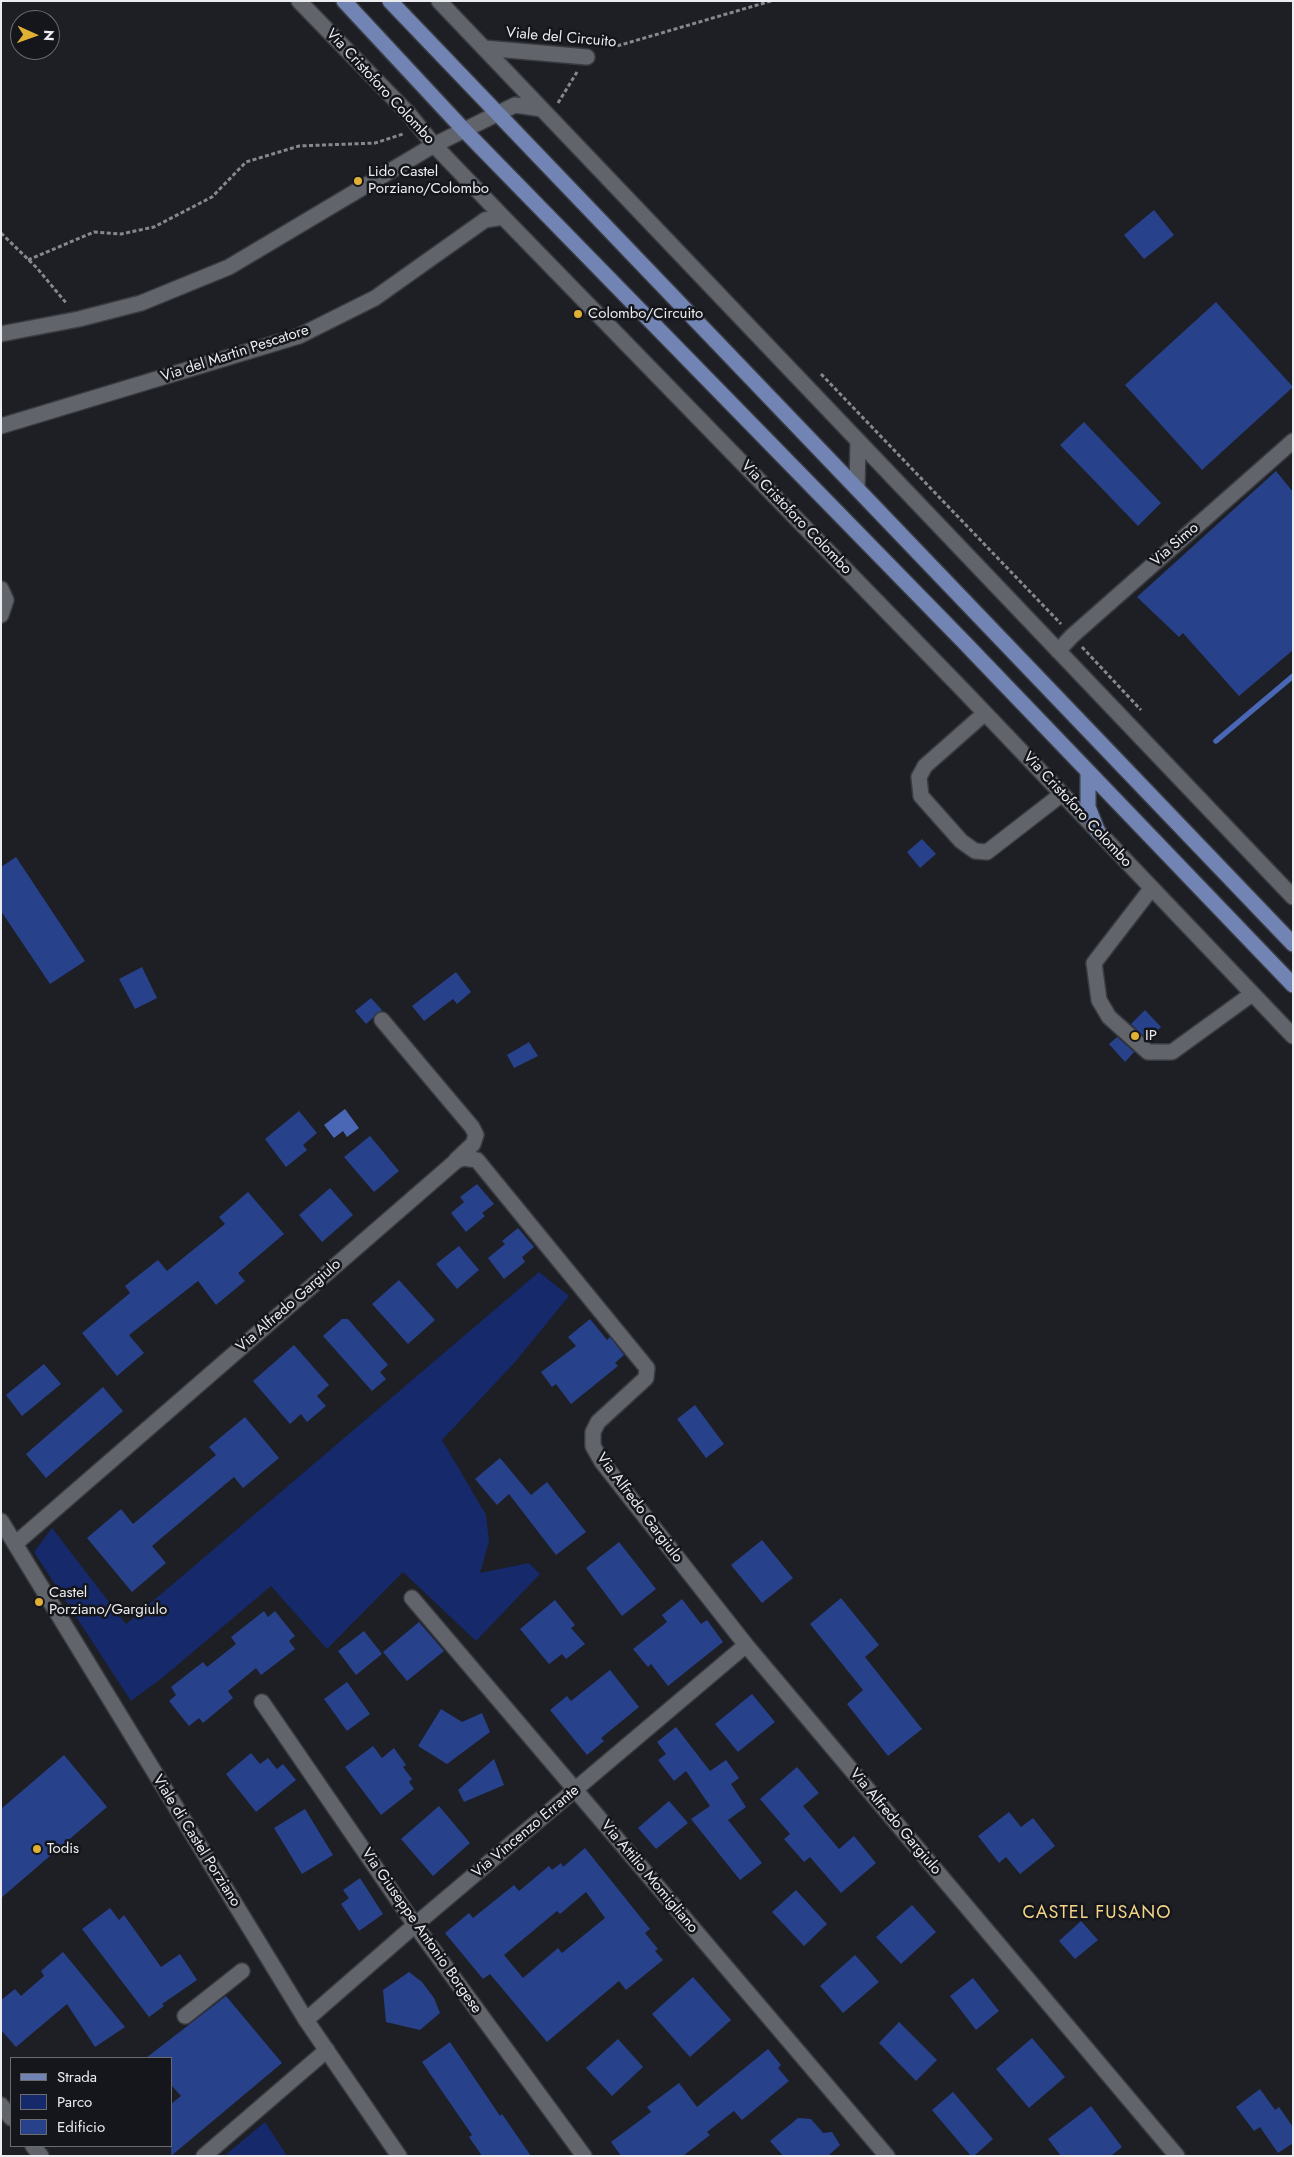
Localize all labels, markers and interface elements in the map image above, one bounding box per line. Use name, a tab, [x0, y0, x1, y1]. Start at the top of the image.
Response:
north arrow	[10, 10, 60, 60]
street label: Viale del Circuito	[505, 24, 617, 52]
street label: Via Cristoforo Colombo	[322, 26, 438, 148]
text: N	[39, 30, 59, 41]
place label: Lido Castel Porziano/Colombo	[368, 163, 489, 198]
marker: Lido Castel Porziano/Colombo	[352, 175, 364, 187]
place label: Colombo/Circuito	[588, 305, 703, 323]
marker: Colombo/Circuito	[572, 308, 584, 320]
street label: Via del Martin Pescatore	[159, 322, 311, 386]
street label: Via Cristoforo Colombo	[737, 457, 855, 579]
street label: Via Simo	[1147, 519, 1203, 571]
street label: Via Cristoforo Colombo	[1019, 749, 1135, 871]
place label: IP	[1145, 1027, 1157, 1045]
marker: IP	[1129, 1030, 1141, 1042]
street label: Via Alfredo Gargiulo	[233, 1256, 345, 1356]
street label: Via Alfredo Gargiulo	[592, 1450, 686, 1566]
place label: Castel Porziano/Gargiulo	[49, 1584, 167, 1619]
marker: Castel Porziano/Gargiulo	[33, 1596, 45, 1608]
street label: Via Alfredo Gargiulo	[845, 1765, 945, 1879]
street label: Viale di Castel Porziano	[148, 1772, 244, 1910]
street label: Via Vincenzo Errante	[469, 1782, 583, 1882]
street label: Via Attilio Momigliano	[597, 1817, 701, 1937]
place label: Todis	[47, 1840, 79, 1858]
marker: Todis	[31, 1843, 43, 1855]
street label: Via Giuseppe Antonio Borgese	[357, 1845, 485, 2017]
district label: CASTEL FUSANO	[1021, 1903, 1173, 1925]
legend	[10, 2057, 172, 2147]
text: Strada	[57, 2066, 97, 2088]
text: Parco	[57, 2091, 92, 2113]
text: Edificio	[57, 2116, 105, 2138]

